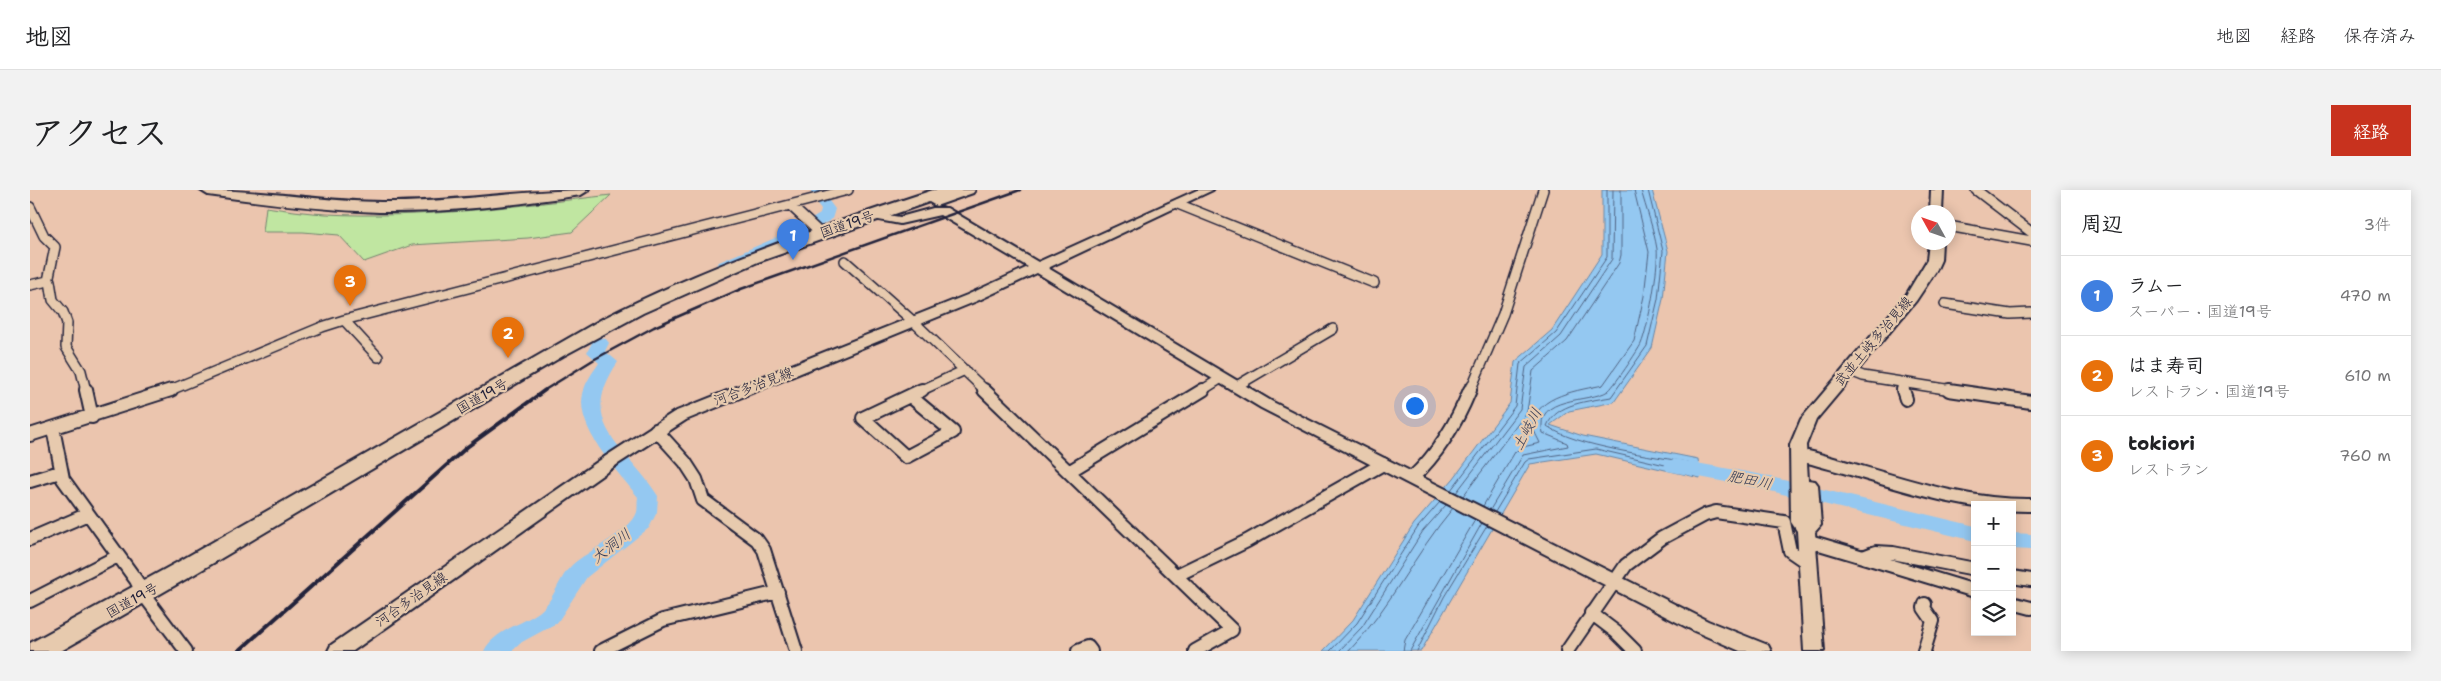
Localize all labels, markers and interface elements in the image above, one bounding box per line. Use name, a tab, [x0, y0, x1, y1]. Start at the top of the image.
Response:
text: 地図	[25, 21, 73, 53]
text: 地図	[2216, 24, 2252, 48]
text: 経路	[2280, 24, 2316, 48]
text: 保存済み	[2344, 24, 2416, 48]
button: 経路	[2331, 105, 2411, 156]
text: アクセス	[30, 109, 168, 156]
north arrow	[1911, 205, 1956, 250]
street label: 国道19号	[817, 206, 877, 242]
text: 周辺	[2081, 210, 2123, 238]
text: 3件	[2364, 214, 2391, 235]
pin: 1	[777, 219, 809, 260]
pin: 3	[334, 265, 366, 306]
text: ラムー	[2128, 273, 2183, 298]
text: 1	[2093, 285, 2101, 306]
text: 470 m	[2340, 285, 2391, 306]
street label: 武並土岐多治見線	[1830, 292, 1916, 390]
text: スーパー · 国道19号	[2128, 301, 2272, 322]
pin: 2	[492, 317, 524, 358]
text: はま寿司	[2128, 353, 2204, 378]
street label: 河合多治見線	[711, 363, 795, 409]
text: 2	[2091, 365, 2103, 386]
text: 610 m	[2344, 365, 2391, 386]
street label: 国道19号	[453, 374, 511, 418]
text: レストラン · 国道19号	[2128, 381, 2290, 402]
your location	[1402, 393, 1428, 419]
water label: 土岐川	[1508, 404, 1546, 454]
text: tokiori	[2128, 431, 2195, 456]
text: 3	[2091, 445, 2103, 466]
text: 760 m	[2339, 445, 2391, 466]
text: レストラン	[2128, 459, 2209, 480]
water label: 肥田川	[1726, 466, 1774, 494]
map controls	[1971, 501, 2016, 636]
button: +	[1971, 501, 2016, 546]
water label: 大洞川	[587, 524, 635, 568]
button: −	[1971, 546, 2016, 591]
street label: 河合多治見線	[371, 568, 451, 630]
street label: 国道19号	[103, 578, 161, 622]
button: layers	[1971, 591, 2016, 636]

